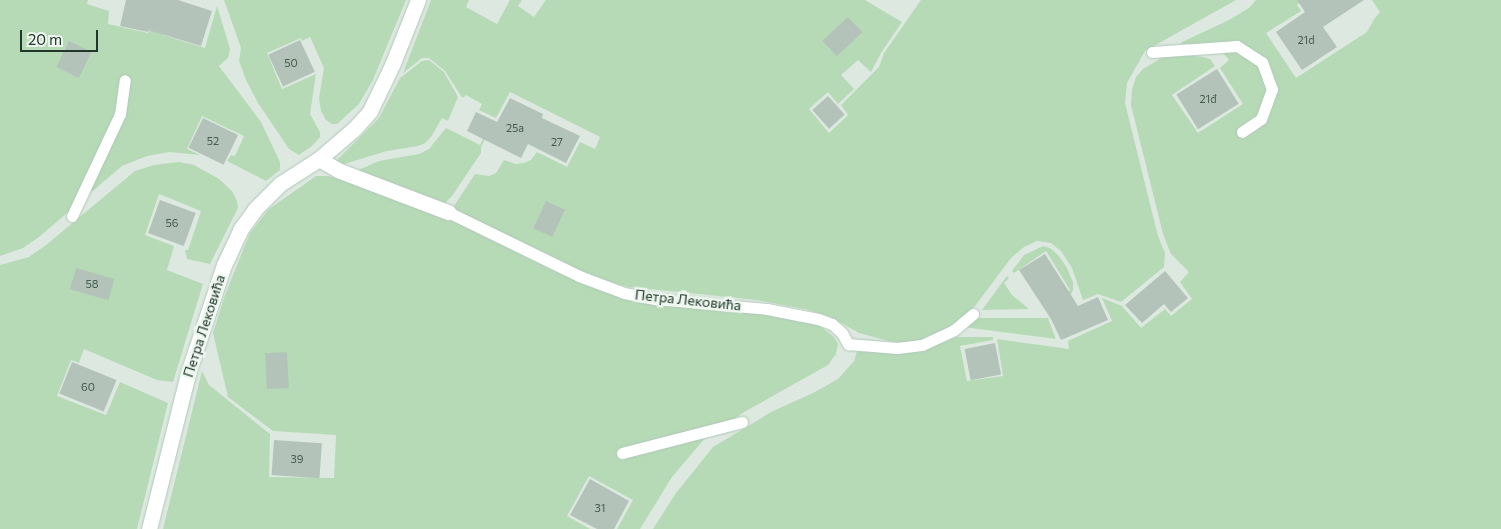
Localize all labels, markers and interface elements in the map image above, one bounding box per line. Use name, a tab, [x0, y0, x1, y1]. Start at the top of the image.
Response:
scale bar	[22, 20, 100, 52]
text: 20 m	[28, 30, 62, 48]
house number: 21d	[1297, 33, 1315, 47]
house number: 50	[284, 56, 298, 70]
house number: 21đ	[1199, 92, 1217, 106]
house number: 25a	[506, 121, 524, 135]
house number: 52	[207, 134, 219, 148]
house number: 27	[551, 135, 563, 149]
house number: 56	[166, 216, 178, 230]
street label: Петра Лековића	[180, 273, 228, 379]
house number: 58	[86, 277, 98, 291]
street label: Петра Лековића	[634, 286, 742, 314]
house number: 60	[81, 380, 95, 394]
house number: 39	[291, 452, 303, 466]
house number: 31	[595, 501, 605, 515]

